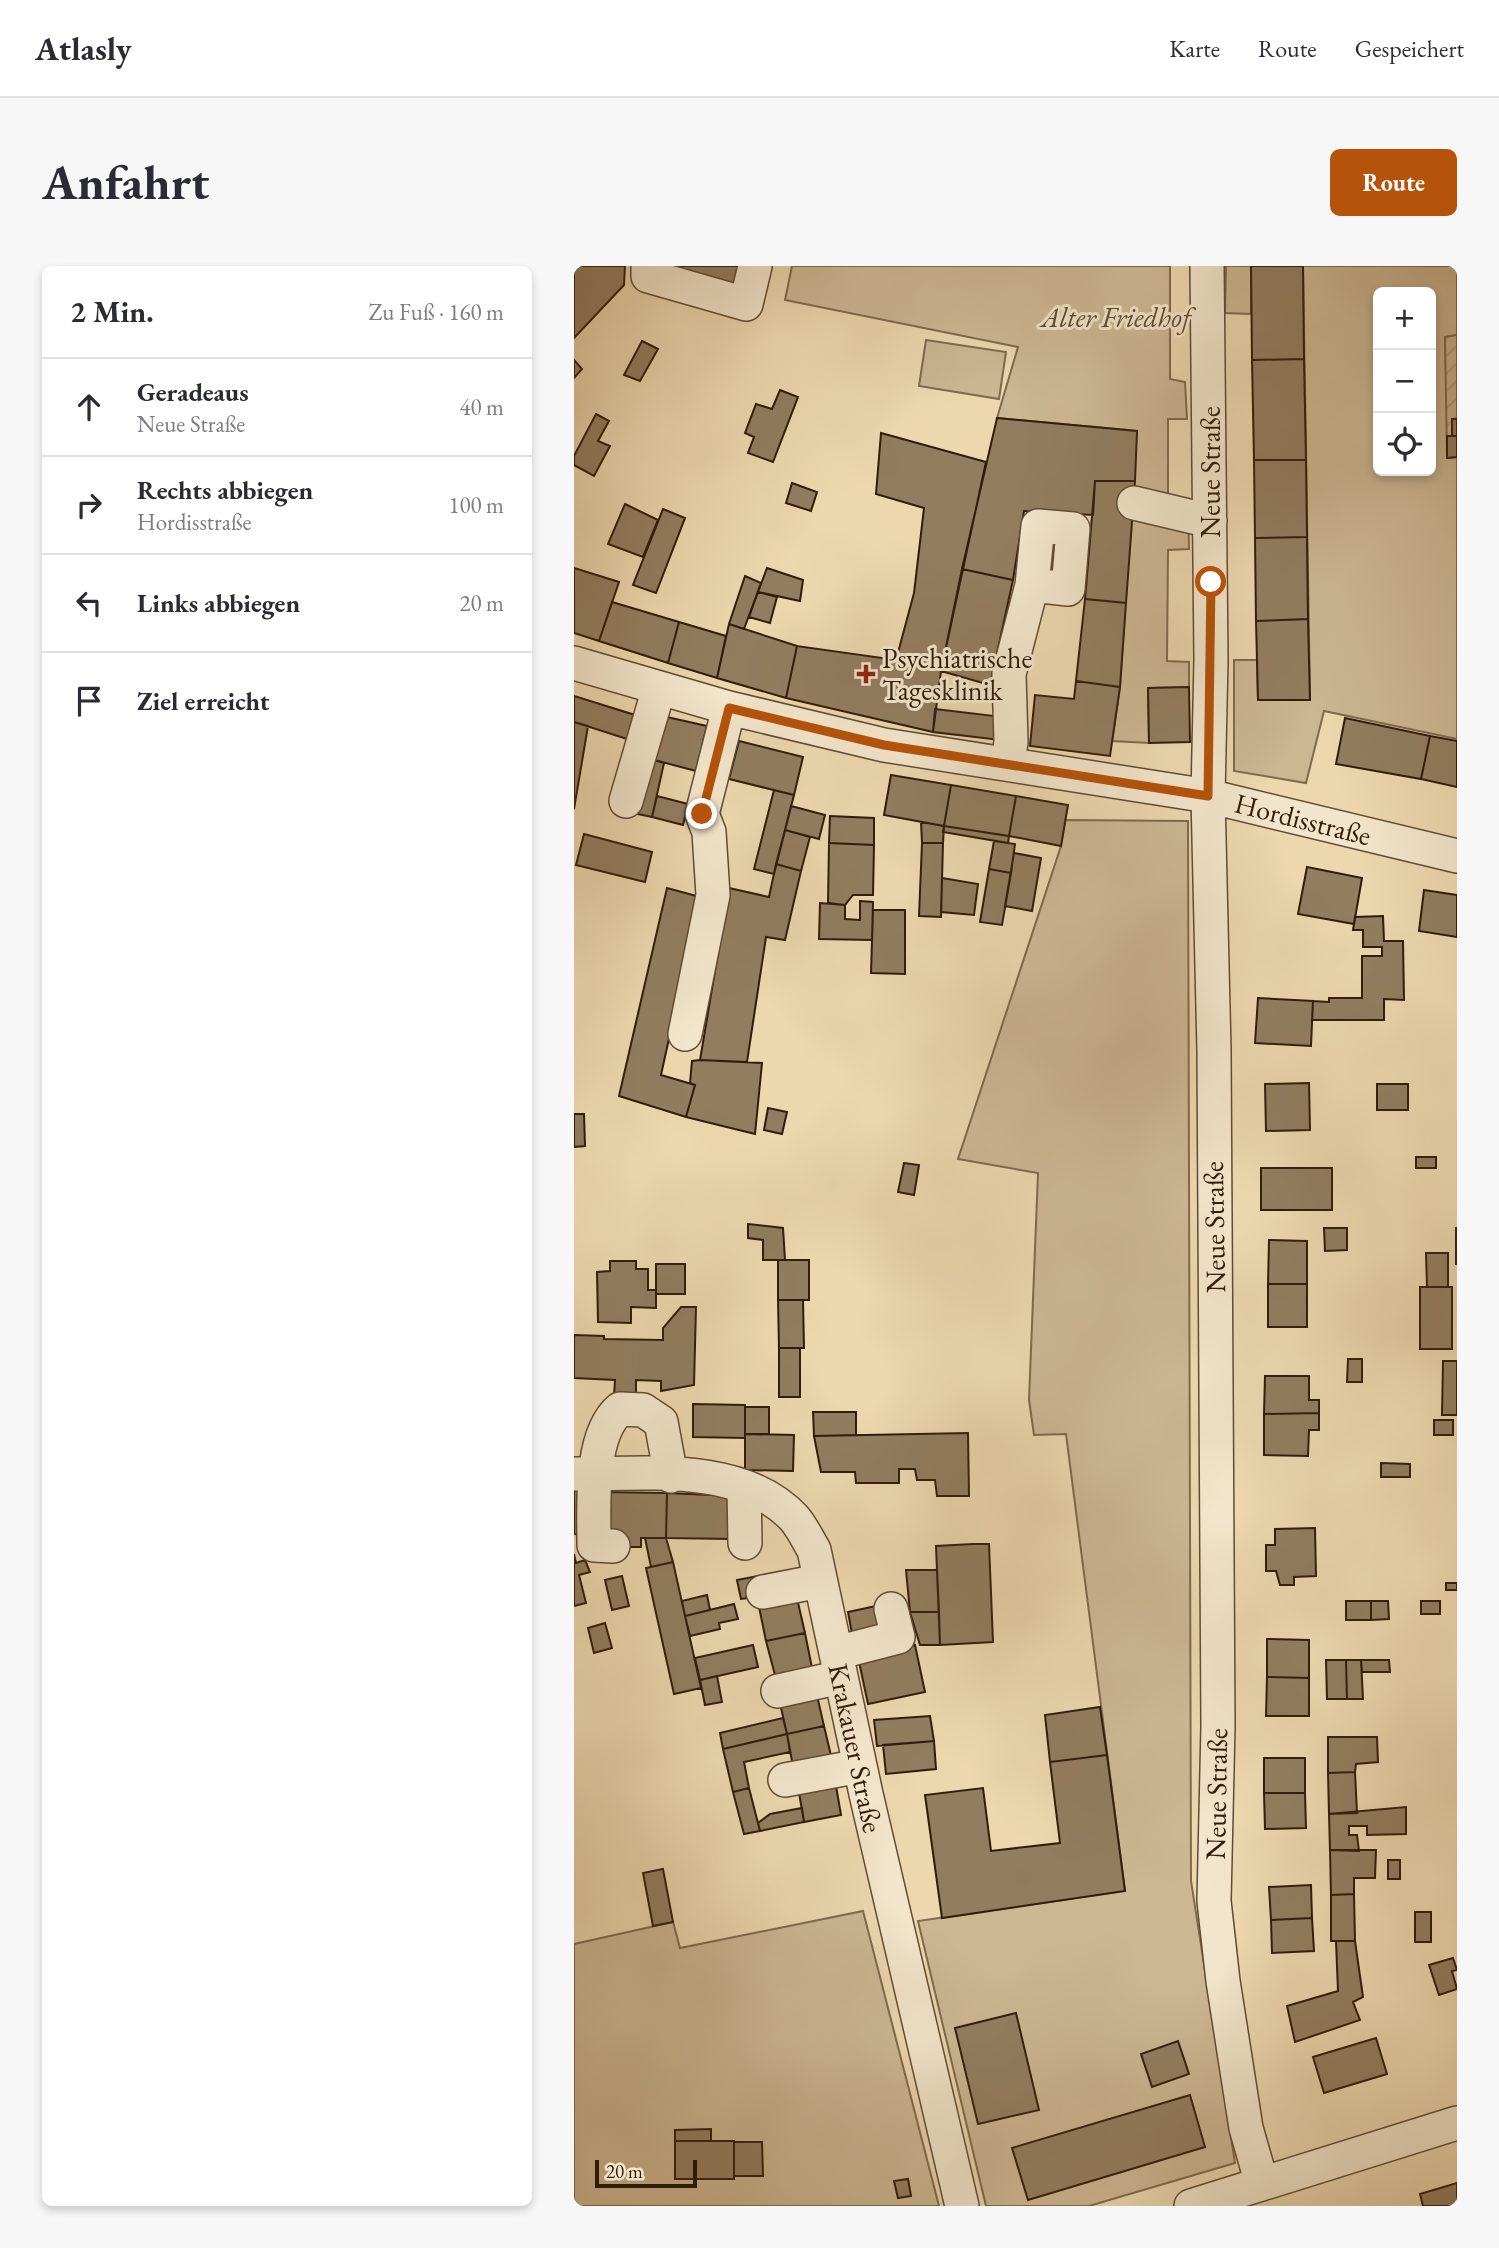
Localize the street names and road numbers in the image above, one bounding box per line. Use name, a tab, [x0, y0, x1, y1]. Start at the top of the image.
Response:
street label: Neue Straße	[1192, 406, 1228, 538]
street label: Hordisstraße	[1231, 785, 1375, 853]
street label: Neue Straße	[1195, 1161, 1233, 1293]
street label: Krakauer Straße	[821, 1660, 891, 1836]
street label: Neue Straße	[1197, 1728, 1235, 1860]

